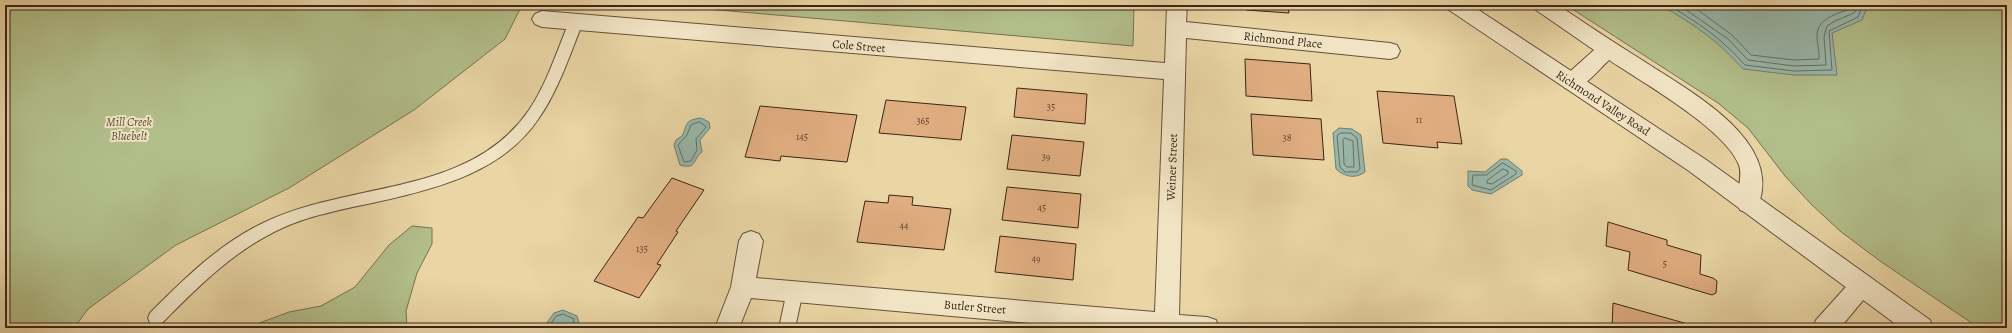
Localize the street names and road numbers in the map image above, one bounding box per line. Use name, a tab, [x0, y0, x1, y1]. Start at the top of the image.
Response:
street label: Richmond Place	[1243, 28, 1323, 52]
street label: Cole Street	[832, 36, 886, 56]
street label: Richmond Valley Road	[1553, 67, 1654, 140]
street label: Weiner Street	[1163, 133, 1181, 202]
street label: Butler Street	[943, 296, 1007, 318]

